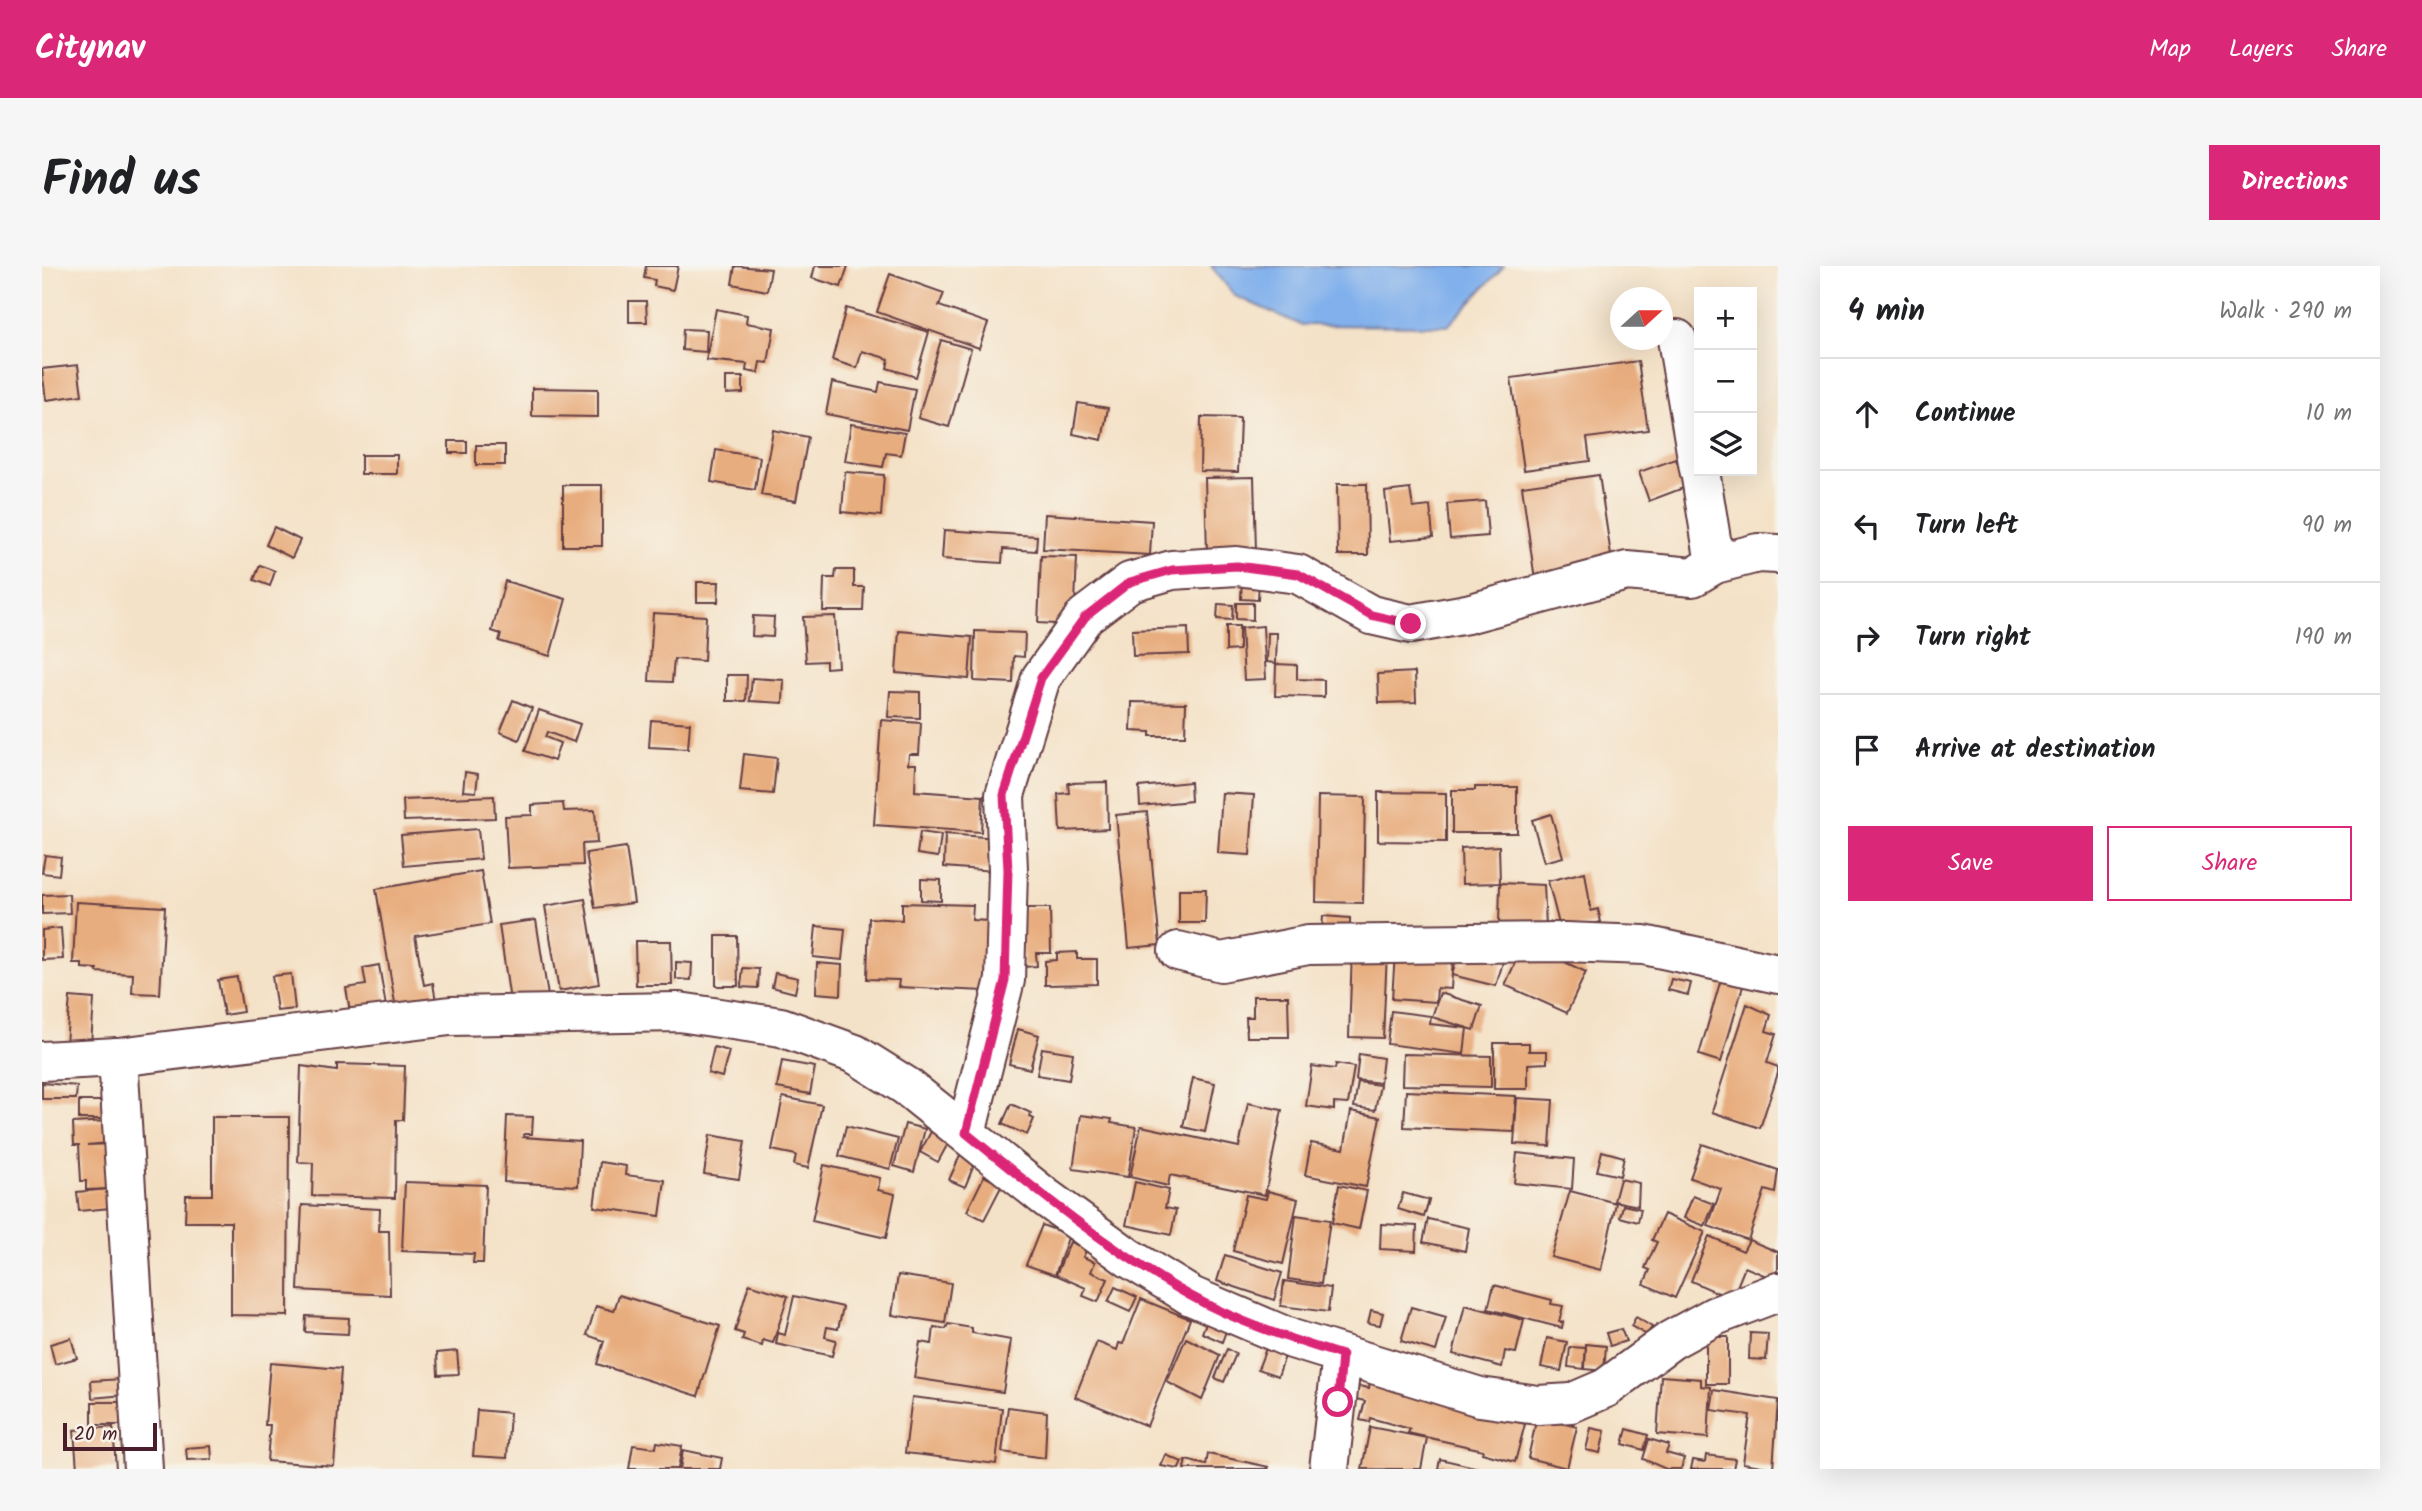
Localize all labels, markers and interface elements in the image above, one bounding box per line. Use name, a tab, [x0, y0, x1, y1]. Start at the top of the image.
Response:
text: Citynav	[35, 23, 145, 76]
text: Map	[2149, 30, 2191, 69]
text: Layers	[2229, 30, 2293, 69]
text: Share	[2331, 30, 2387, 69]
text: Find us	[42, 143, 200, 221]
button: Directions	[2209, 145, 2380, 220]
north arrow	[1610, 287, 1673, 350]
map controls	[1694, 287, 1757, 476]
button: +	[1694, 287, 1757, 350]
text: 4 min	[1848, 288, 1925, 336]
text: Walk · 290 m	[2219, 294, 2352, 330]
button: −	[1694, 350, 1757, 413]
text: Continue	[1915, 393, 2016, 435]
icon: ahead	[1848, 395, 1886, 433]
text: 10 m	[2306, 396, 2352, 432]
button: layers	[1694, 413, 1757, 476]
text: Turn left	[1915, 505, 2018, 547]
icon: left	[1848, 507, 1886, 545]
text: 90 m	[2302, 508, 2352, 544]
route end	[1395, 608, 1426, 639]
text: Turn right	[1915, 617, 2031, 659]
icon: right	[1848, 619, 1886, 657]
text: 190 m	[2295, 620, 2352, 656]
text: Arrive at destination	[1915, 729, 2155, 771]
icon: arrive	[1848, 731, 1886, 769]
button: Save	[1848, 826, 2093, 901]
button: Share	[2107, 826, 2352, 901]
route start	[1322, 1386, 1353, 1417]
scale bar	[63, 1420, 158, 1452]
text: 20 m	[74, 1420, 117, 1450]

